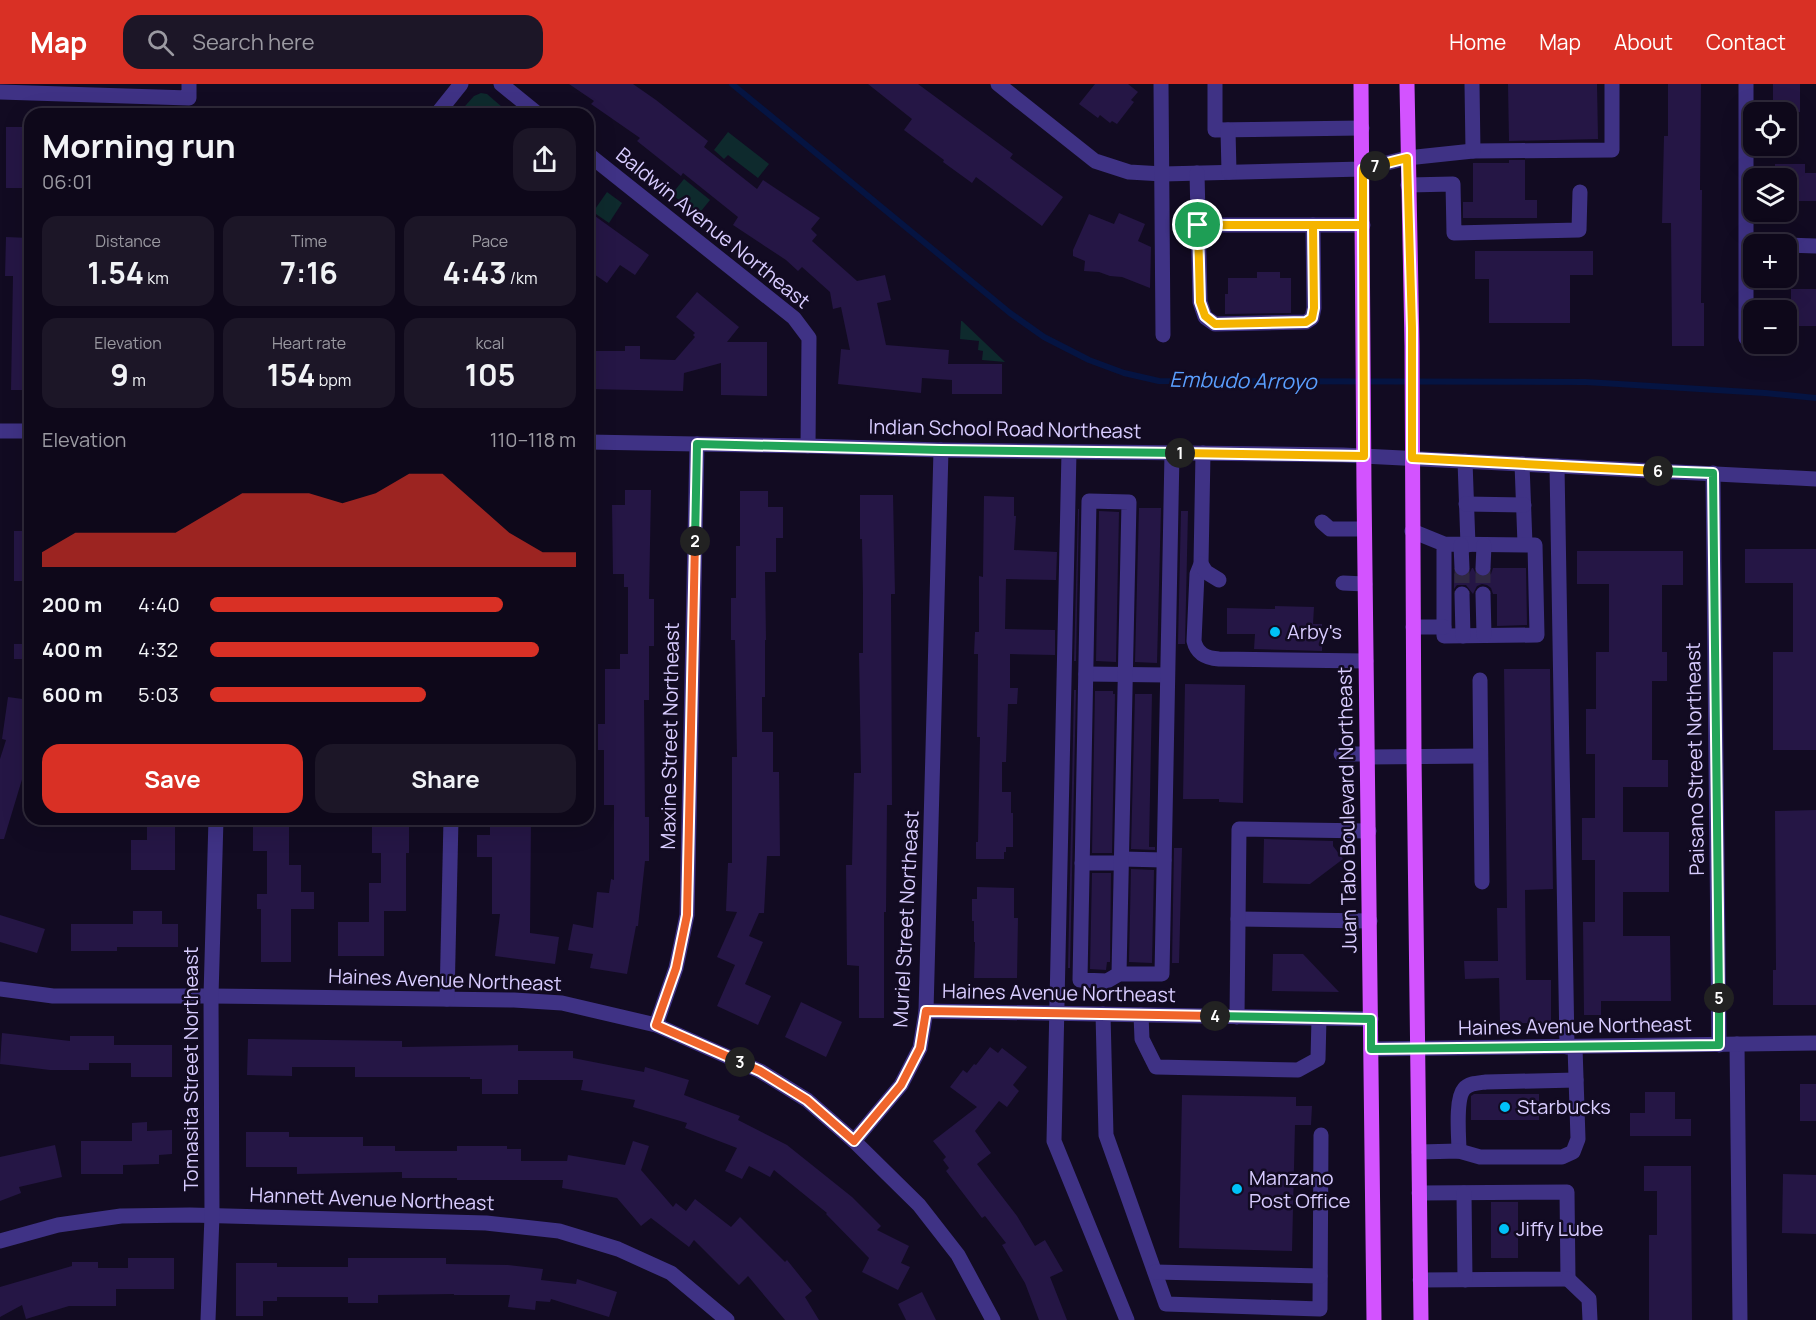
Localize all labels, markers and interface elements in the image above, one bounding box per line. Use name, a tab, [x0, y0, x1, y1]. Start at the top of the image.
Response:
search box	[123, 15, 543, 69]
text: Map	[30, 23, 87, 61]
icon: search	[144, 26, 177, 59]
text: Search here	[192, 27, 315, 57]
text: Home	[1449, 28, 1506, 56]
text: Map	[1539, 28, 1581, 56]
text: About	[1614, 28, 1673, 56]
text: Contact	[1706, 28, 1786, 56]
map controls	[1743, 102, 1797, 354]
button: locate	[1743, 102, 1797, 156]
text: Morning run	[42, 123, 236, 168]
button: share	[513, 128, 576, 191]
street label: Baldwin Avenue Northeast	[611, 141, 816, 314]
pin: 7	[1360, 151, 1390, 181]
text: 7	[1371, 155, 1379, 177]
text: 06:01	[42, 168, 93, 195]
button: layers	[1743, 168, 1797, 222]
pin	[1172, 199, 1223, 250]
icon: arrive	[1181, 208, 1214, 241]
text: Distance	[95, 230, 161, 252]
text: Time	[291, 230, 327, 252]
text: Pace	[472, 230, 508, 252]
button: +	[1743, 234, 1797, 288]
text: 1.54	[87, 252, 144, 293]
text: 7:16	[280, 252, 338, 293]
text: 4:43	[442, 252, 507, 293]
text: km	[144, 267, 169, 289]
text: /km	[507, 267, 538, 289]
button: −	[1743, 300, 1797, 354]
text: Elevation	[94, 332, 162, 354]
text: Heart rate	[272, 332, 346, 354]
text: kcal	[475, 332, 505, 354]
text: 9	[110, 354, 129, 395]
text: 154	[267, 354, 316, 395]
text: 105	[465, 354, 515, 395]
water label: Embudo Arroyo	[1169, 365, 1318, 395]
text: m	[129, 369, 146, 391]
text: bpm	[316, 369, 351, 391]
street label: Indian School Road Northeast	[868, 413, 1142, 444]
text: Elevation	[42, 426, 126, 453]
text: 110–118 m	[490, 426, 576, 453]
pin: 1	[1165, 438, 1195, 468]
text: 1	[1176, 442, 1184, 464]
pin: 6	[1643, 456, 1673, 486]
text: 6	[1653, 460, 1663, 482]
pin: 2	[680, 526, 710, 556]
text: 2	[690, 530, 700, 552]
text: 200 m	[42, 591, 102, 618]
text: 4:40	[138, 591, 180, 618]
place label: Arby's	[1287, 618, 1342, 645]
street label: Maxine Street Northeast	[654, 622, 685, 850]
marker: Arby's	[1268, 625, 1282, 639]
text: 400 m	[42, 636, 102, 663]
text: 4:32	[138, 636, 178, 663]
street label: Paisano Street Northeast	[1679, 642, 1710, 876]
street label: Juan Tabo Boulevard Northeast	[1331, 666, 1362, 954]
text: 600 m	[42, 681, 103, 708]
text: 5:03	[138, 681, 179, 708]
button: Save	[42, 744, 303, 813]
button: Share	[315, 744, 576, 813]
street label: Muriel Street Northeast	[886, 810, 925, 1028]
street label: Tomasita Street Northeast	[177, 947, 204, 1192]
street label: Haines Avenue Northeast	[328, 962, 562, 997]
street label: Haines Avenue Northeast	[942, 977, 1176, 1008]
pin: 5	[1704, 983, 1734, 1013]
text: 5	[1714, 987, 1724, 1009]
pin: 4	[1200, 1001, 1230, 1031]
text: 4	[1210, 1005, 1220, 1027]
street label: Haines Avenue Northeast	[1458, 1010, 1692, 1041]
pin: 3	[725, 1047, 755, 1077]
text: 3	[735, 1051, 745, 1073]
place label: Starbucks	[1517, 1093, 1611, 1120]
marker: Starbucks	[1498, 1100, 1512, 1114]
place label: Manzano Post Office	[1249, 1164, 1350, 1214]
street label: Hannett Avenue Northeast	[249, 1181, 495, 1216]
marker: Manzano Post Office	[1230, 1182, 1244, 1196]
place label: Jiffy Lube	[1516, 1215, 1603, 1242]
marker: Jiffy Lube	[1497, 1222, 1511, 1236]

